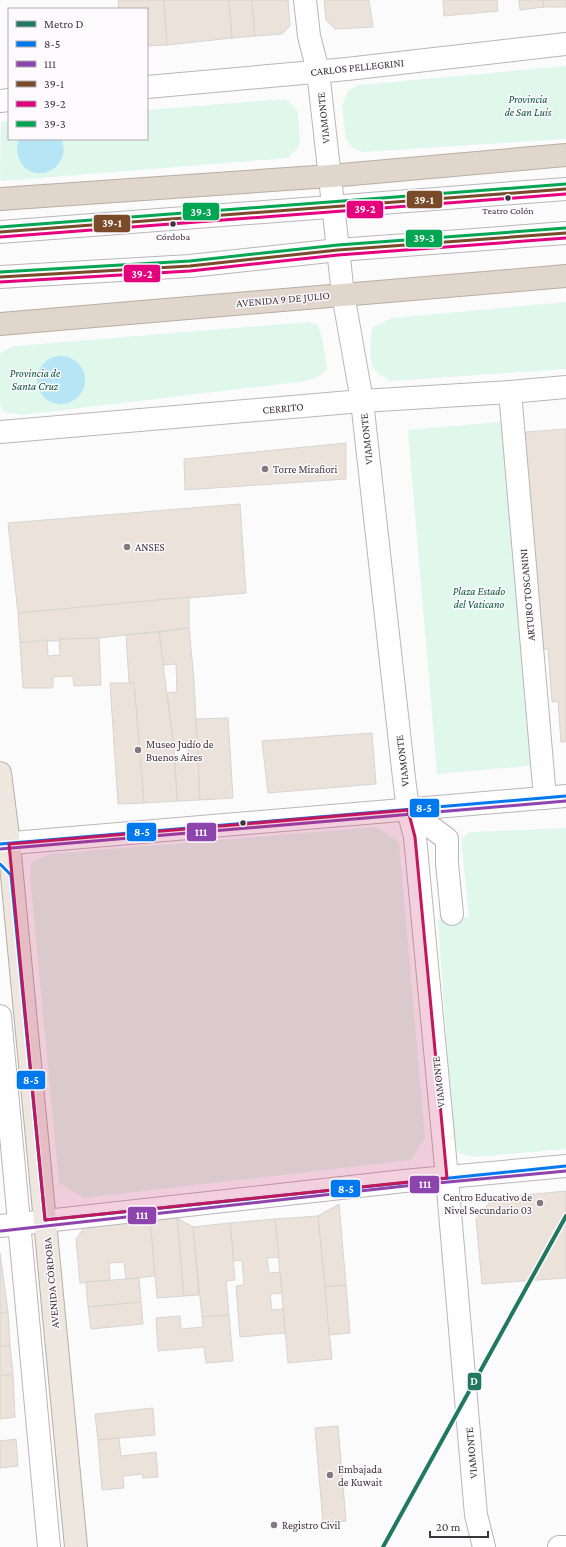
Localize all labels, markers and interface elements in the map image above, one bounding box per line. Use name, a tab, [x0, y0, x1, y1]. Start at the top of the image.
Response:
legend	[8, 8, 148, 140]
text: Metro D	[44, 17, 83, 31]
text: 8-5	[44, 37, 60, 51]
street label: CARLOS PELLEGRINI	[310, 56, 404, 78]
text: 111	[44, 57, 56, 71]
text: 39-1	[44, 77, 64, 91]
street label: VIAMONTE	[314, 92, 332, 144]
park label: Provincia de San Luis	[505, 93, 552, 118]
text: 39-2	[44, 97, 66, 111]
text: 39-3	[44, 117, 66, 131]
line badge: 39-1	[406, 190, 443, 209]
marker: Teatro Colón	[503, 193, 513, 203]
text: 39-1	[414, 194, 434, 206]
line badge: 39-2	[346, 200, 384, 219]
line badge: 39-3	[182, 202, 220, 221]
text: 39-2	[354, 203, 376, 215]
place label: Teatro Colón	[482, 205, 534, 216]
text: 39-3	[191, 206, 211, 218]
line badge: 39-1	[93, 214, 131, 233]
text: 39-1	[102, 217, 122, 229]
marker: Córdoba	[168, 219, 178, 229]
line badge: 39-3	[405, 229, 443, 248]
place label: Córdoba	[156, 231, 190, 242]
text: 39-3	[414, 232, 434, 244]
line badge: 39-2	[123, 264, 161, 283]
text: 39-2	[131, 268, 153, 280]
street label: AVENIDA 9 DE JULIO	[236, 289, 330, 310]
park label: Provincia de Santa Cruz	[10, 367, 61, 392]
street label: CERRITO	[262, 400, 304, 416]
street label: VIAMONTE	[357, 413, 375, 465]
place label: Torre Mirafiori	[273, 463, 338, 475]
marker: Torre Mirafiori	[260, 464, 270, 474]
place label: ANSES	[135, 541, 165, 553]
marker: ANSES	[122, 542, 132, 552]
street label: ARTURO TOSCANINI	[517, 548, 537, 642]
park label: Plaza Estado del Vaticano	[453, 585, 506, 610]
street label: VIAMONTE	[393, 735, 411, 787]
place label: Museo Judío de Buenos Aires	[146, 738, 214, 763]
marker: Museo Judío de Buenos Aires	[133, 745, 143, 755]
line badge: 8-5	[409, 798, 440, 818]
text: 8-5	[416, 802, 432, 814]
unlabelled marker	[238, 818, 248, 828]
line badge: 8-5	[126, 822, 157, 842]
line badge: 111	[186, 822, 217, 842]
text: 8-5	[134, 826, 150, 838]
text: 111	[195, 826, 207, 838]
street label: VIAMONTE	[429, 1056, 447, 1108]
line badge: 8-5	[16, 1070, 46, 1090]
text: 8-5	[23, 1074, 39, 1086]
line badge: 111	[409, 1175, 440, 1194]
text: 111	[419, 1178, 431, 1190]
line badge: 8-5	[330, 1179, 361, 1198]
text: 8-5	[338, 1183, 354, 1195]
place label: Centro Educativo de Nivel Secundario 03	[443, 1191, 532, 1216]
marker: Centro Educativo de Nivel Secundario 03	[535, 1198, 545, 1208]
line badge: 111	[127, 1206, 157, 1225]
text: 111	[136, 1209, 148, 1221]
street label: AVENIDA CÓRDOBA	[41, 1236, 61, 1329]
line badge: D	[467, 1372, 482, 1391]
text: D	[470, 1375, 478, 1387]
street label: VIAMONTE	[463, 1427, 479, 1479]
place label: Embajada de Kuwait	[338, 1463, 383, 1488]
marker: Embajada de Kuwait	[325, 1470, 335, 1480]
scale bar	[430, 1513, 488, 1539]
place label: Registro Civil	[282, 1519, 340, 1532]
marker: Registro Civil	[269, 1520, 279, 1530]
text: 20 m	[436, 1520, 461, 1534]

